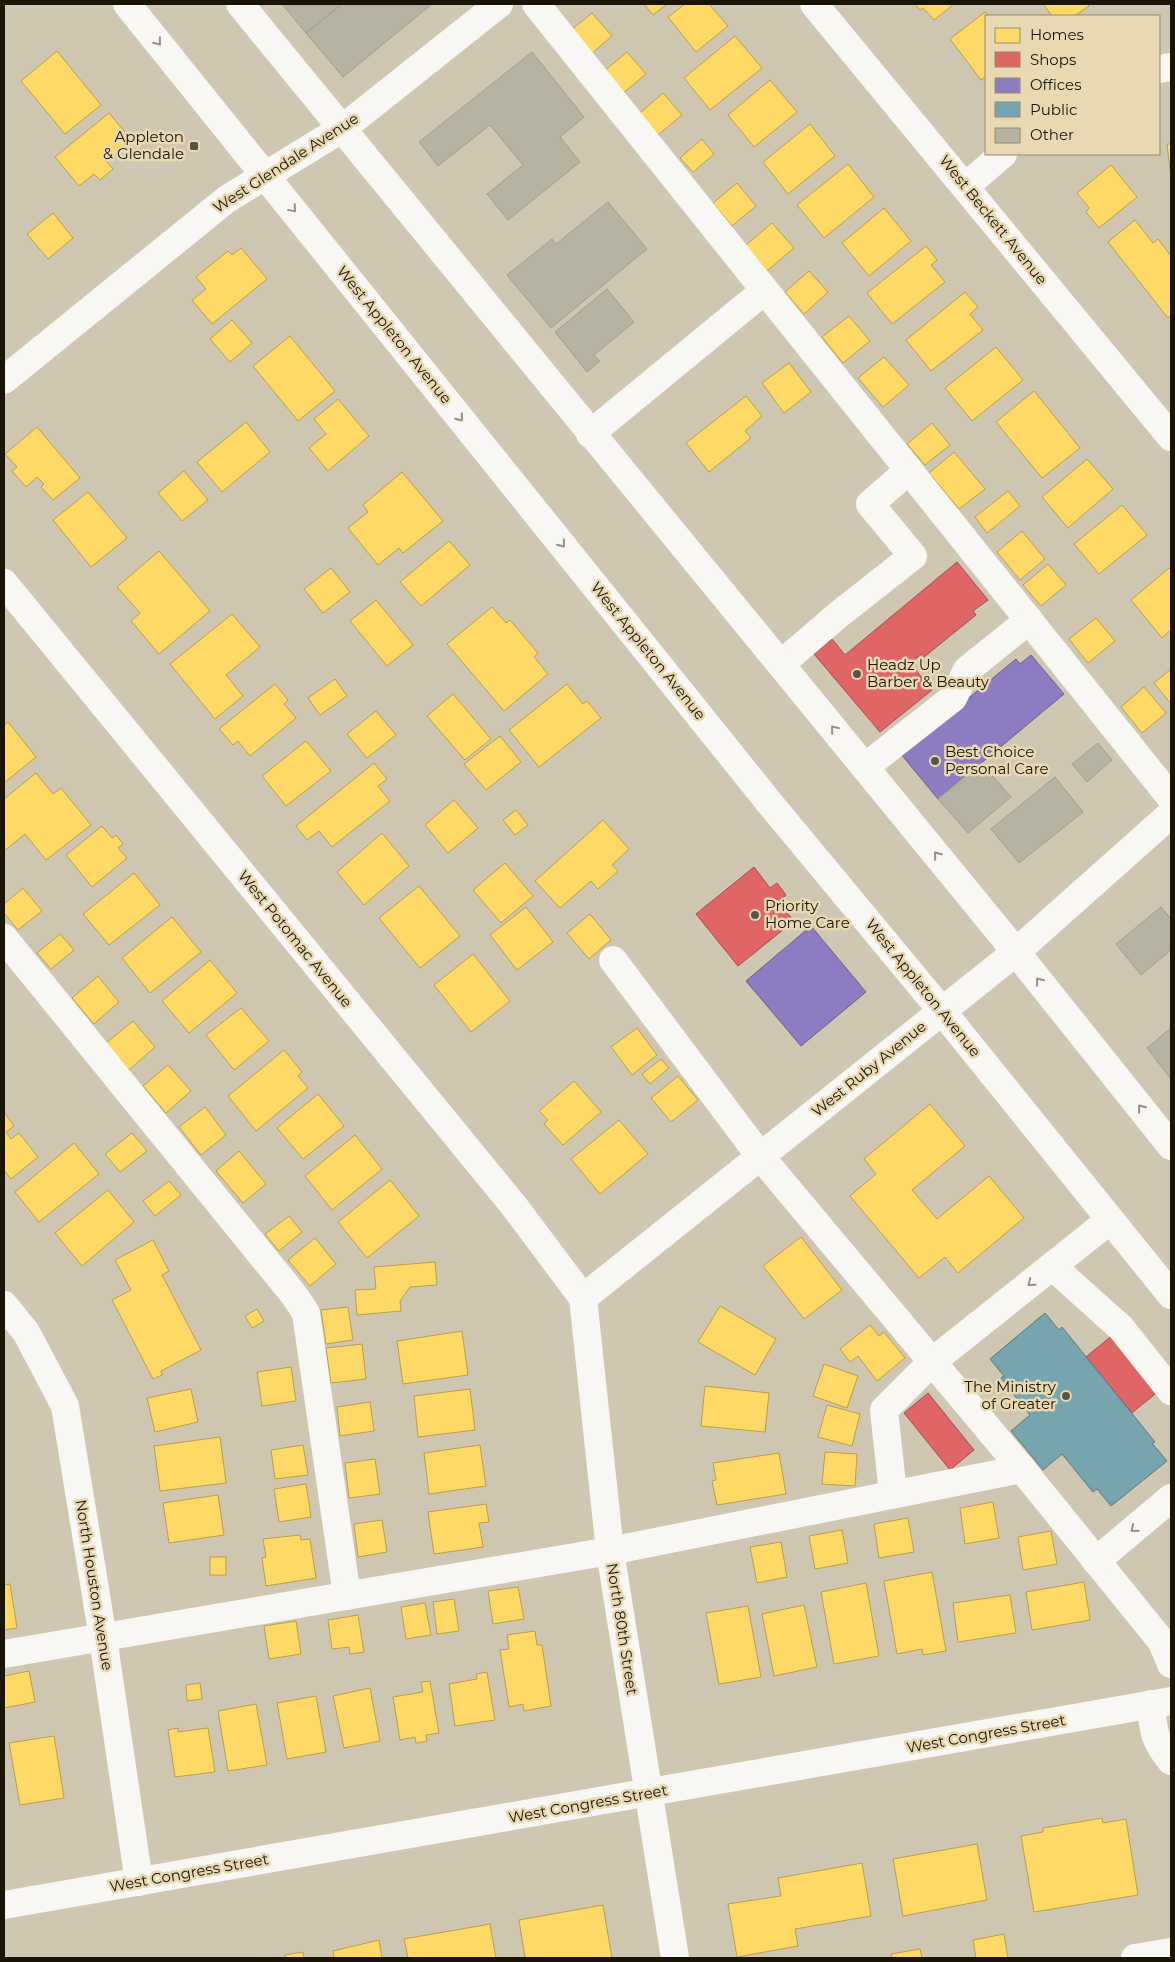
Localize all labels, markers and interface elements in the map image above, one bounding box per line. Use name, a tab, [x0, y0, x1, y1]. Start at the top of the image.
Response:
legend	[985, 15, 1160, 155]
text: Homes	[1030, 25, 1084, 44]
one-way arrow	[152, 36, 160, 45]
text: Shops	[1030, 50, 1076, 69]
text: Offices	[1030, 75, 1082, 94]
text: Public	[1030, 100, 1078, 119]
street label: West Glendale Avenue	[209, 108, 362, 217]
text: Other	[1030, 125, 1074, 144]
place label: Appleton & Glendale	[103, 127, 184, 163]
marker: Appleton & Glendale	[188, 140, 200, 152]
street label: West Beckett Avenue	[935, 151, 1051, 288]
one-way arrow	[287, 203, 295, 212]
street label: West Appleton Avenue	[333, 262, 456, 408]
one-way arrow	[455, 412, 464, 421]
one-way arrow	[557, 538, 565, 547]
street label: West Appleton Avenue	[587, 578, 710, 724]
place label: Headz Up Barber & Beauty	[867, 655, 990, 691]
marker: Headz Up Barber & Beauty	[851, 668, 863, 680]
one-way arrow	[831, 726, 839, 735]
place label: Best Choice Personal Care	[945, 742, 1049, 778]
marker: Best Choice Personal Care	[929, 755, 941, 767]
one-way arrow	[934, 852, 942, 861]
street label: West Potomac Avenue	[234, 866, 357, 1011]
place label: Priority Home Care	[765, 896, 850, 932]
marker: Priority Home Care	[749, 909, 761, 921]
street label: West Appleton Avenue	[862, 915, 985, 1061]
one-way arrow	[1037, 978, 1045, 987]
street label: West Ruby Avenue	[808, 1017, 930, 1121]
one-way arrow	[1138, 1105, 1146, 1114]
one-way arrow	[1028, 1277, 1037, 1285]
place label: The Ministry of Greater	[964, 1377, 1057, 1413]
marker: The Ministry of Greater	[1060, 1390, 1072, 1402]
street label: North Houston Avenue	[72, 1498, 117, 1672]
one-way arrow	[1130, 1524, 1139, 1533]
street label: North 80th Street	[603, 1562, 642, 1696]
street label: West Congress Street	[905, 1710, 1067, 1757]
street label: West Congress Street	[507, 1780, 669, 1827]
street label: West Congress Street	[108, 1849, 270, 1896]

